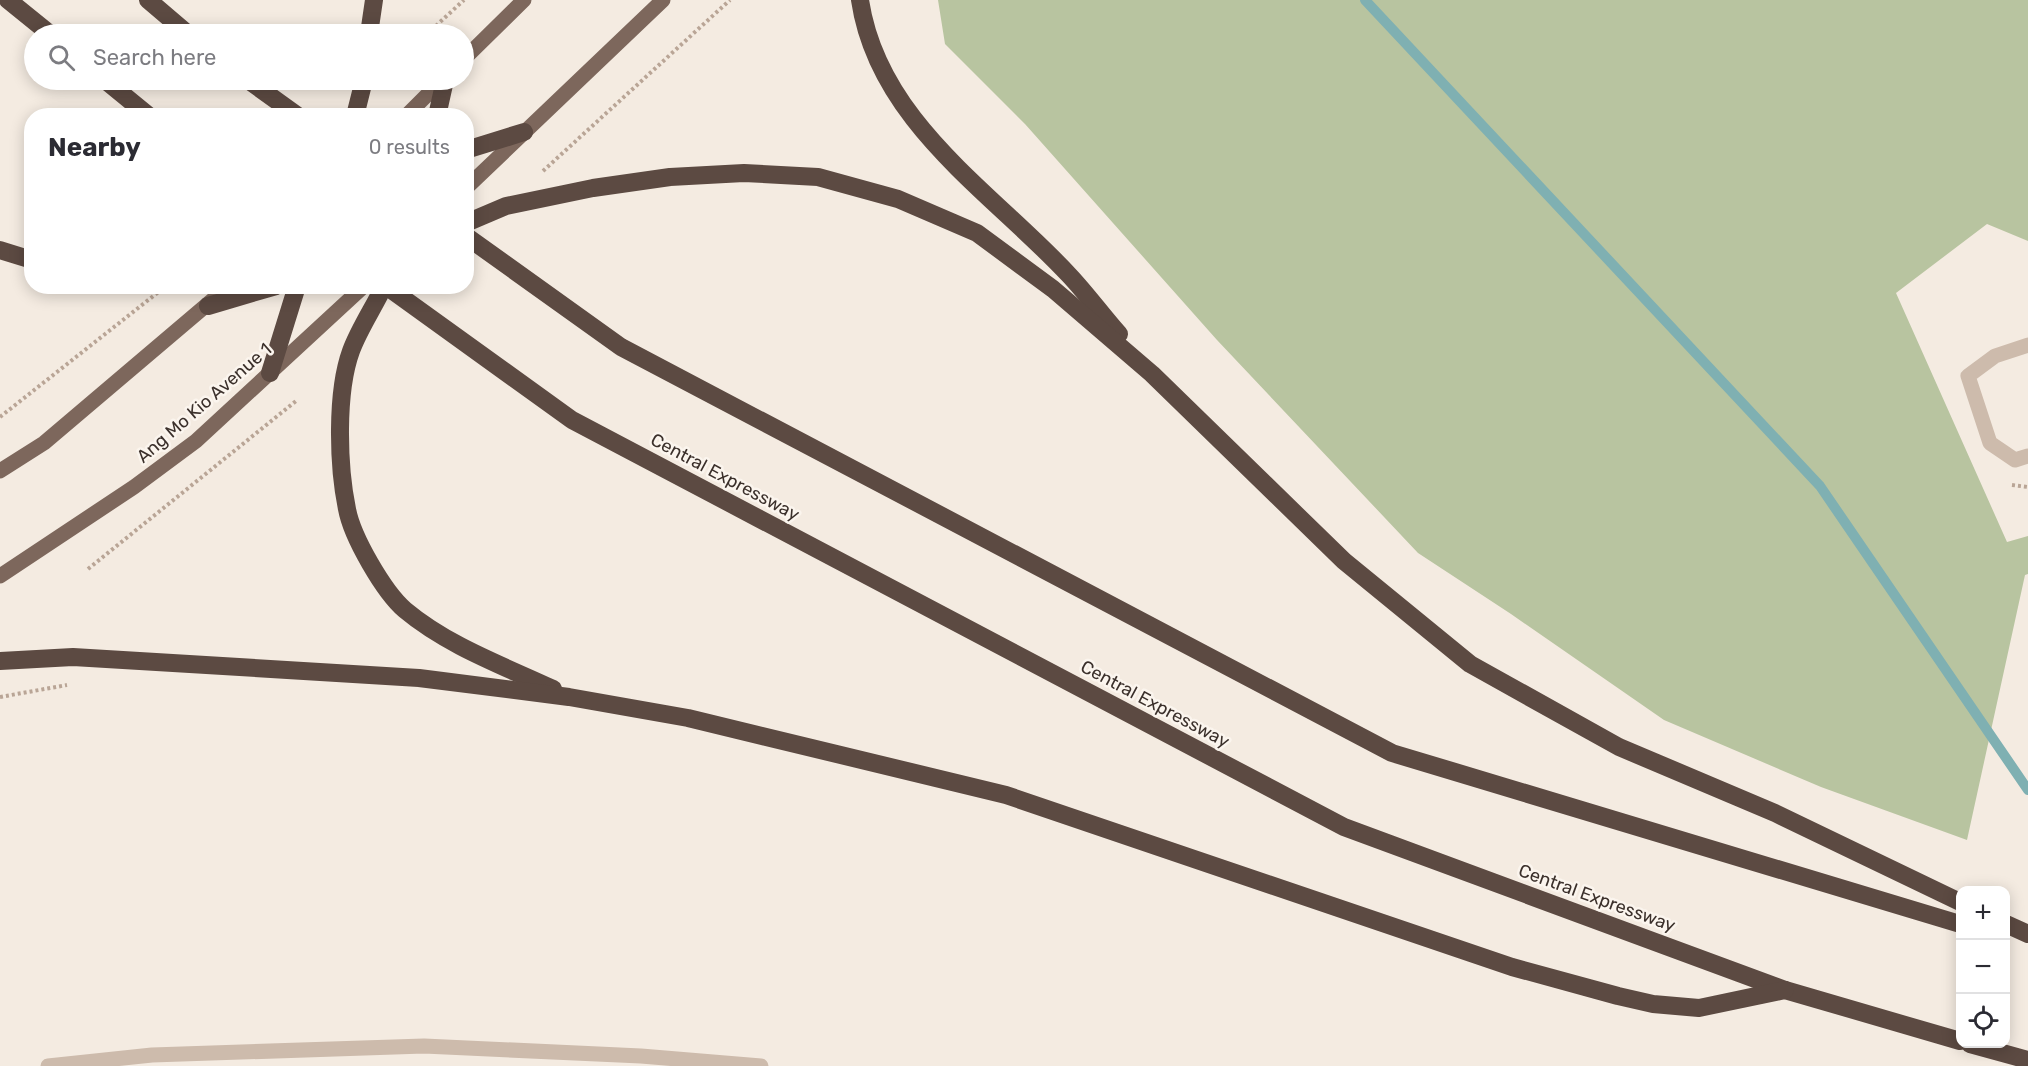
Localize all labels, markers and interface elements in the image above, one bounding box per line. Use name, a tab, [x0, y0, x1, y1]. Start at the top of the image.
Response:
search box	[24, 24, 474, 90]
icon: search	[45, 41, 78, 74]
text: Search here	[93, 44, 216, 71]
text: Nearby	[48, 132, 141, 163]
text: 0 results	[369, 135, 450, 159]
street label: Ang Mo Kio Avenue 1	[132, 338, 276, 468]
street label: Central Expressway	[647, 428, 803, 526]
street label: Central Expressway	[1077, 655, 1233, 753]
street label: Central Expressway	[1516, 859, 1678, 937]
map controls	[1956, 886, 2010, 1048]
button: +	[1956, 886, 2010, 940]
button: −	[1956, 940, 2010, 994]
button: locate	[1956, 994, 2010, 1048]

